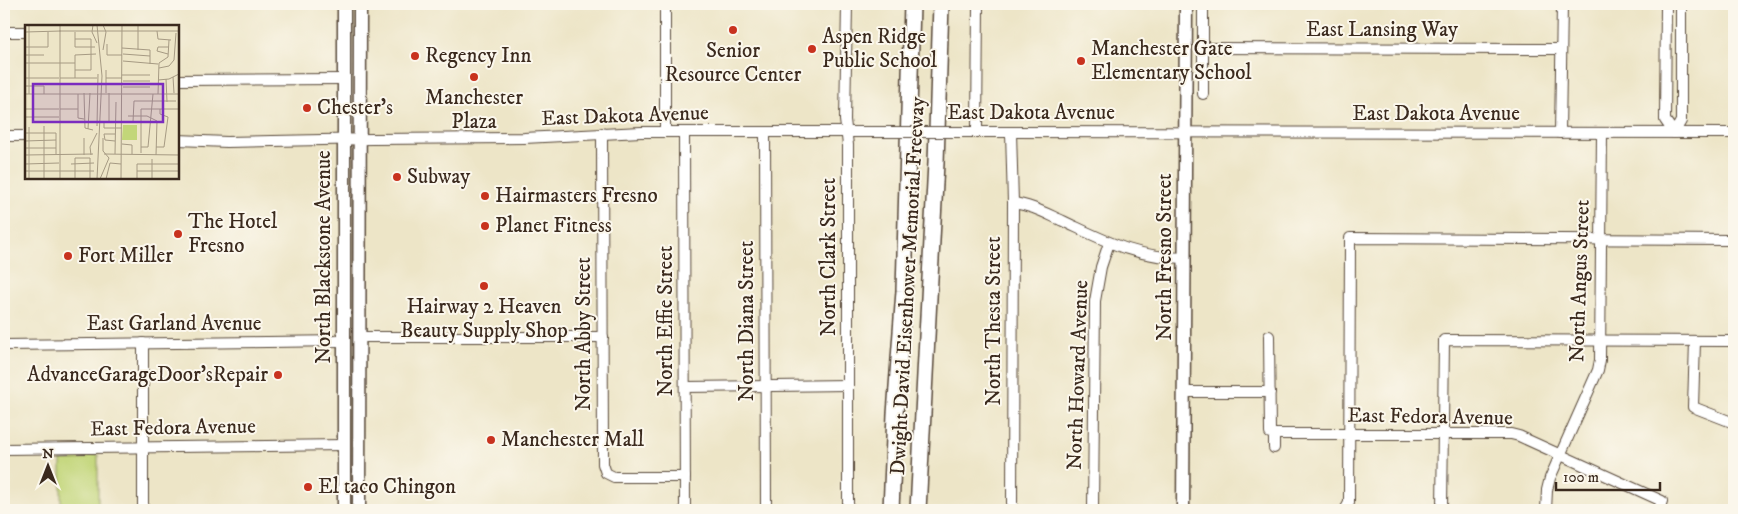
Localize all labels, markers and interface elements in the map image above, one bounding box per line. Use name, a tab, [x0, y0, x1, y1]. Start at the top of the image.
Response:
street label: East Lansing Way	[1306, 17, 1459, 43]
marker: Senior Resource Center	[727, 24, 739, 36]
place label: Aspen Ridge Public School	[822, 24, 938, 74]
inset map	[25, 25, 179, 179]
place label: Manchester Gate Elementary School	[1091, 36, 1252, 86]
place label: Senior Resource Center	[665, 38, 802, 88]
place label: Regency Inn	[425, 43, 532, 69]
marker: Aspen Ridge Public School	[806, 43, 818, 55]
marker: Regency Inn	[409, 50, 421, 62]
marker: Manchester Gate Elementary School	[1075, 55, 1087, 67]
marker: Manchester Plaza	[468, 71, 480, 83]
place label: Manchester Plaza	[425, 85, 523, 135]
place label: Chester's	[317, 95, 393, 121]
street label: Dwight David Eisenhower Memorial Freeway	[885, 95, 931, 476]
street label: East Dakota Avenue	[541, 100, 710, 132]
street label: East Dakota Avenue	[947, 100, 1115, 126]
street label: East Dakota Avenue	[1352, 101, 1520, 127]
marker: Chester's	[301, 102, 313, 114]
street label: North Blackstone Avenue	[311, 150, 337, 364]
place label: Subway	[407, 164, 471, 190]
marker: Subway	[391, 171, 403, 183]
street label: North Fresno Street	[1152, 173, 1178, 341]
street label: North Clark Street	[816, 177, 842, 336]
place label: Hairmasters Fresno	[495, 183, 658, 209]
marker: Hairmasters Fresno	[479, 190, 491, 202]
street label: North Angus Street	[1564, 199, 1596, 363]
place label: The Hotel Fresno	[188, 209, 278, 259]
place label: Planet Fitness	[495, 213, 612, 239]
marker: Planet Fitness	[479, 220, 491, 232]
marker: The Hotel Fresno	[172, 228, 184, 240]
street label: North Thesta Street	[981, 236, 1007, 406]
street label: North Diana Street	[734, 240, 760, 402]
place label: Fort Miller	[78, 243, 173, 269]
street label: North Effie Street	[653, 245, 679, 397]
marker: Fort Miller	[62, 250, 74, 262]
street label: North Abby Street	[571, 257, 597, 411]
street label: North Howard Avenue	[1062, 279, 1094, 470]
marker: Hairway 2 Heaven Beauty Supply Shop	[478, 280, 490, 292]
place label: Hairway 2 Heaven Beauty Supply Shop	[400, 294, 568, 344]
street label: East Garland Avenue	[86, 311, 262, 337]
place label: AdvanceGarageDoor'sRepair	[27, 362, 268, 388]
marker: AdvanceGarageDoor'sRepair	[272, 369, 284, 381]
street label: East Fedora Avenue	[1347, 403, 1513, 431]
street label: East Fedora Avenue	[90, 414, 256, 442]
place label: Manchester Mall	[501, 427, 645, 453]
marker: Manchester Mall	[485, 434, 497, 446]
north arrow	[22, 442, 72, 492]
text: N	[42, 445, 54, 463]
scale bar	[1556, 459, 1659, 491]
text: 100 m	[1563, 468, 1599, 487]
place label: El taco Chingon	[318, 474, 456, 500]
marker: El taco Chingon	[302, 481, 314, 493]

